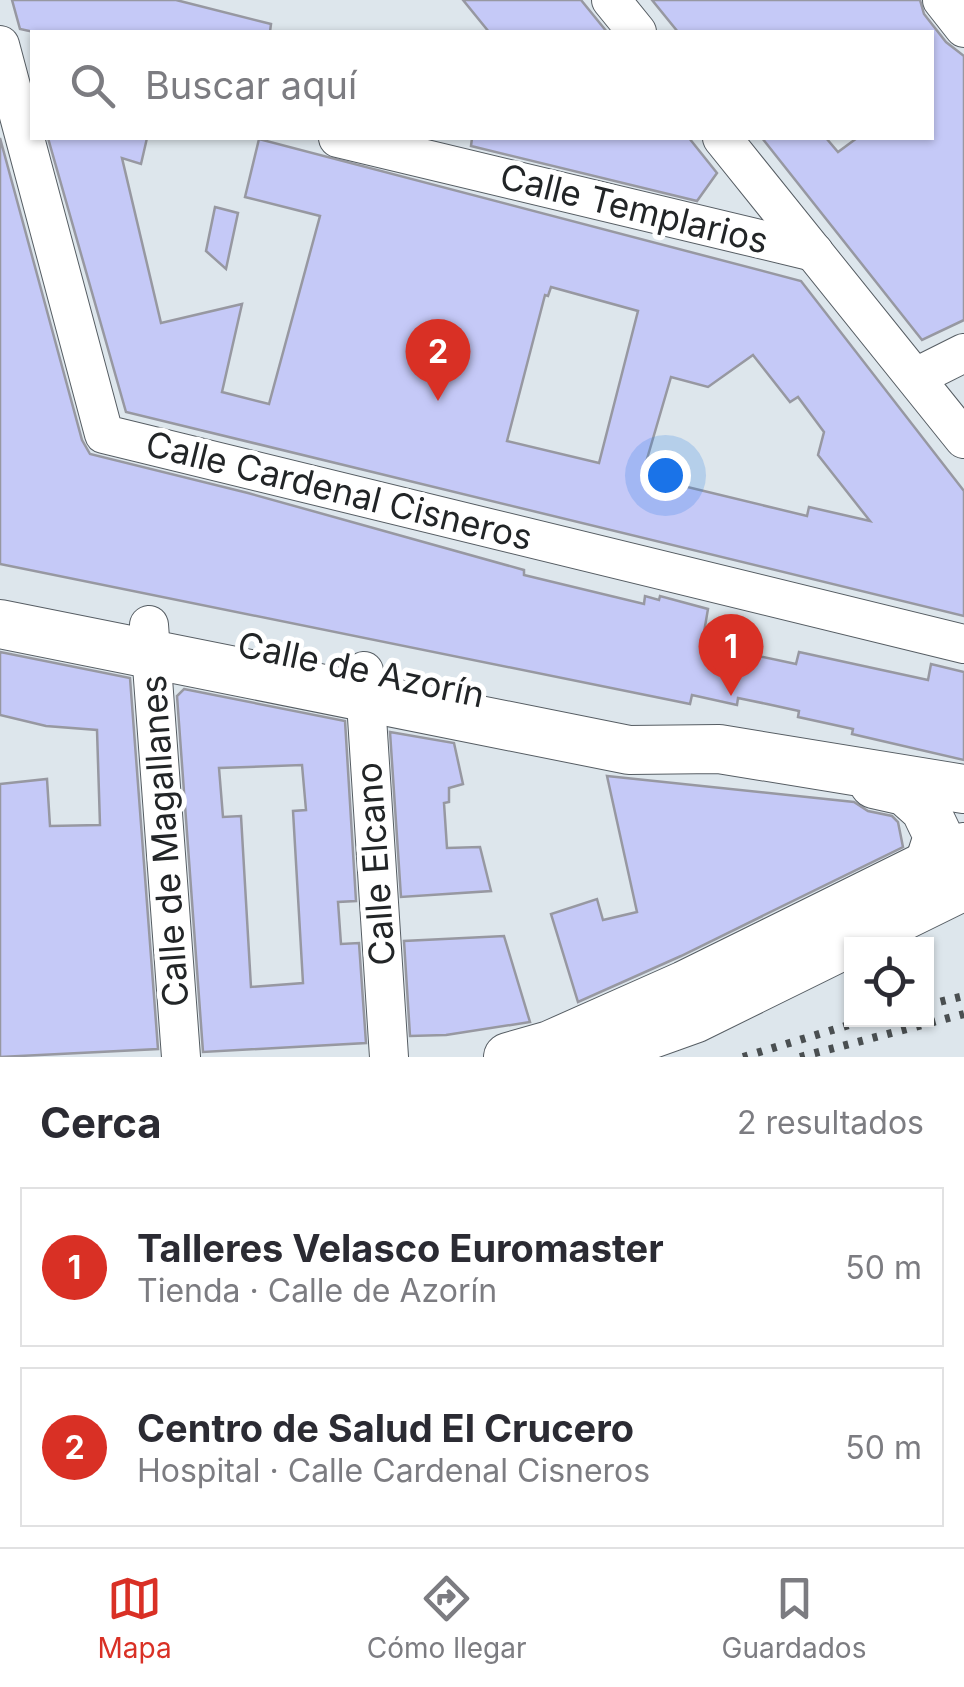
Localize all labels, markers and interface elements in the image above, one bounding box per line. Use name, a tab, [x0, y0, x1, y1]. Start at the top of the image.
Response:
search box	[30, 30, 934, 140]
icon: search	[65, 58, 120, 113]
text: Buscar aquí	[145, 62, 357, 108]
street label: Calle Templarios	[496, 154, 773, 262]
pin: 2	[406, 318, 470, 401]
street label: Calle Cardenal Cisneros	[142, 422, 537, 558]
your location	[640, 450, 691, 501]
pin: 1	[698, 614, 764, 696]
street label: Calle de Azorín	[234, 622, 488, 716]
street label: Calle de Magallanes	[131, 674, 197, 1008]
street label: Calle Elcano	[347, 761, 403, 967]
map controls	[844, 937, 934, 1027]
button: locate	[844, 937, 934, 1027]
text: Cerca	[40, 1097, 162, 1148]
text: 2 resultados	[737, 1103, 924, 1142]
text: Talleres Velasco Euromaster	[137, 1225, 664, 1271]
text: 1	[68, 1248, 81, 1287]
text: 50 m	[845, 1248, 922, 1287]
text: Tienda · Calle de Azorín	[137, 1271, 497, 1310]
text: Centro de Salud El Crucero	[137, 1405, 634, 1451]
text: 2	[64, 1428, 85, 1467]
text: 50 m	[845, 1428, 922, 1467]
text: Hospital · Calle Cardenal Cisneros	[137, 1451, 650, 1490]
tab: Mapa	[98, 1571, 172, 1665]
tab: Cómo llegar	[367, 1571, 527, 1665]
tab: Guardados	[722, 1571, 866, 1665]

